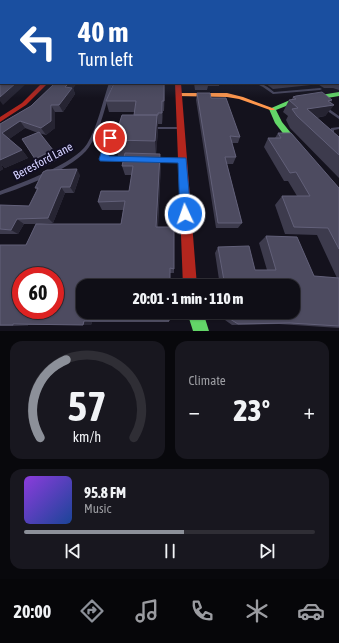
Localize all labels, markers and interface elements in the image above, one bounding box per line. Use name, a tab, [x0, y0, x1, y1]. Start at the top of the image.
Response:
icon: left	[12, 16, 64, 68]
text: 40 m	[78, 16, 128, 48]
text: Turn left	[78, 49, 133, 70]
pin	[93, 121, 127, 155]
icon: arrive	[99, 127, 121, 149]
street label: Beresford Lane	[11, 139, 75, 183]
position arrow	[164, 193, 206, 235]
speed limit sign: 60	[12, 267, 64, 319]
text: 20:01 · 1 min · 110 m	[133, 290, 243, 307]
text: Climate	[189, 373, 226, 388]
text: 57	[68, 382, 107, 430]
text: 23°	[234, 393, 270, 427]
text: −	[189, 398, 200, 424]
text: +	[304, 398, 315, 424]
text: km/h	[73, 429, 101, 445]
text: 95.8 FM	[84, 484, 126, 501]
text: Music	[84, 501, 111, 516]
icon: previous	[62, 540, 84, 562]
icon: pause	[159, 540, 181, 562]
icon: next	[256, 540, 278, 562]
icon: directions	[78, 597, 106, 625]
icon: music	[133, 597, 161, 625]
icon: phone	[188, 597, 216, 625]
icon: climate	[243, 597, 271, 625]
icon: car	[297, 597, 325, 625]
text: 20:00	[13, 601, 51, 622]

